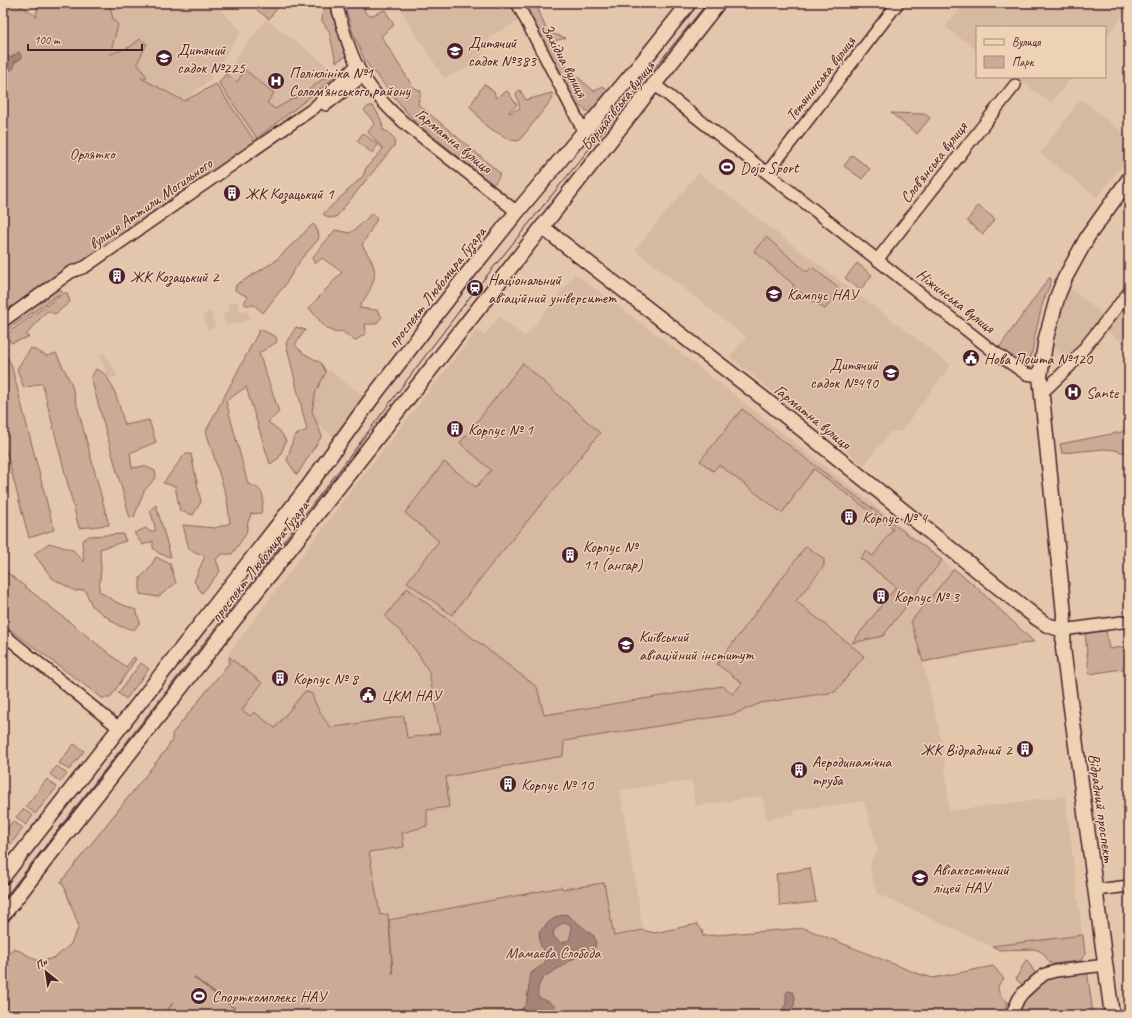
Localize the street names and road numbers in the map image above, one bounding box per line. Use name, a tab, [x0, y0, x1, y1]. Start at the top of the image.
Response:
street label: Західна вулиця	[536, 20, 592, 102]
street label: Тетянинська вулиця	[781, 31, 861, 125]
street label: Борщагівська вулиця	[577, 56, 660, 154]
street label: Гарматна вулиця	[411, 104, 497, 179]
street label: Слов'янська вулиця	[896, 117, 972, 207]
street label: вулиця Аттили Могильного	[85, 153, 217, 254]
street label: проспект Любомира Гузара	[383, 222, 491, 352]
street label: Ніжинська вулиця	[912, 264, 999, 338]
street label: Гарматна вулиця	[770, 380, 856, 455]
street label: проспект Любомира Гузара	[206, 496, 314, 626]
street label: Відрадний проспект	[1083, 752, 1119, 865]

